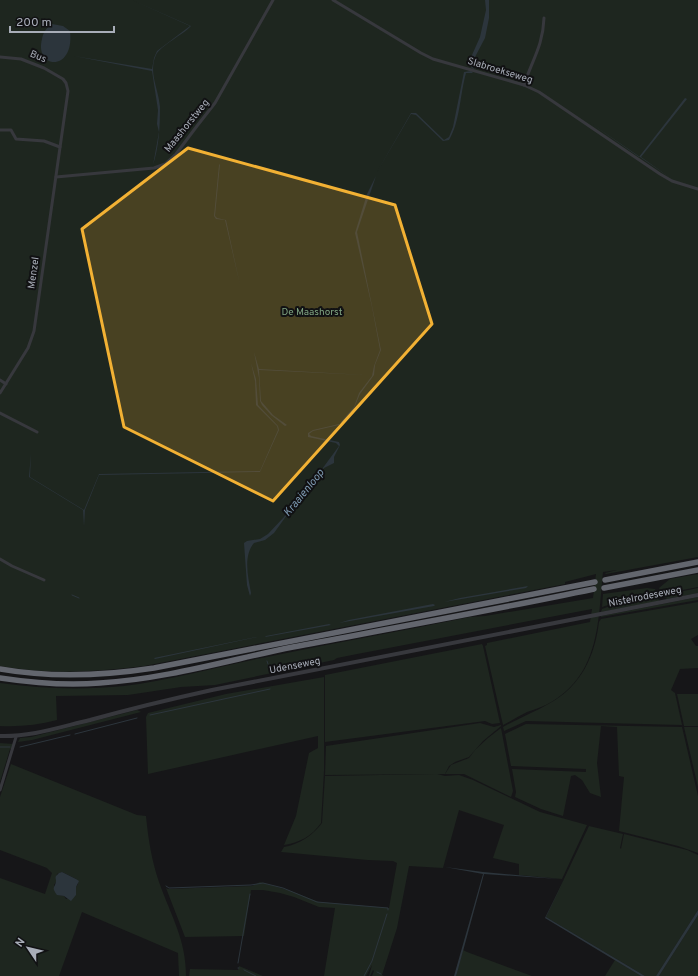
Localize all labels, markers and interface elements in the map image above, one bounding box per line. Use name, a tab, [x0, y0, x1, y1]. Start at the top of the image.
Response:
scale bar	[10, 8, 114, 34]
text: 200 m	[16, 15, 52, 31]
street label: Bus	[28, 48, 49, 66]
street label: Slabroekseweg	[466, 55, 534, 87]
street label: Maashorstweg	[162, 97, 212, 155]
street label: Menzel	[25, 256, 43, 290]
park label: De Maashorst	[282, 306, 343, 319]
water label: Kraaienloop	[281, 466, 328, 520]
street label: Nistelrodeseweg	[607, 584, 683, 610]
street label: Udenseweg	[268, 655, 322, 677]
north arrow	[8, 928, 48, 968]
text: N	[13, 936, 29, 950]

